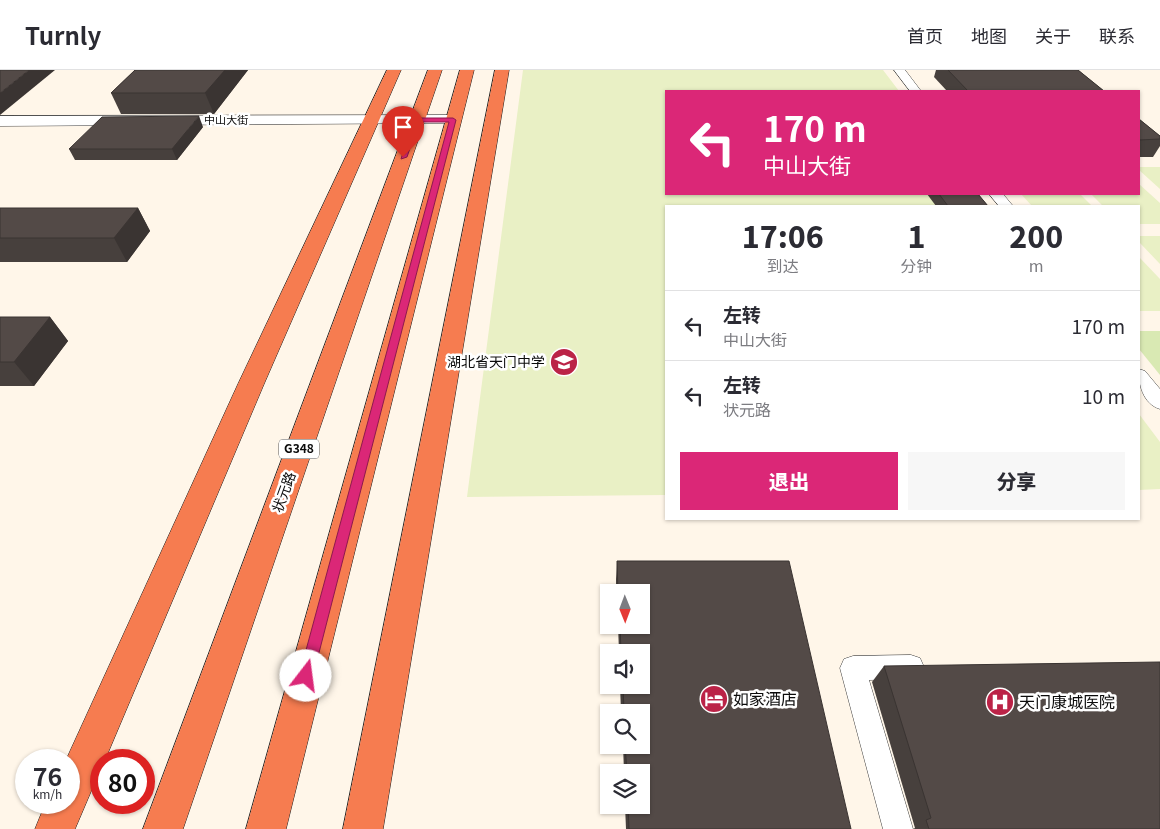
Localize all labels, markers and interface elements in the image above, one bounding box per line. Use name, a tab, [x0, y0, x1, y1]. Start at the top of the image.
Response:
text: Turnly	[25, 17, 101, 52]
text: 首页	[907, 22, 943, 48]
text: 地图	[971, 22, 1007, 48]
text: 关于	[1035, 22, 1071, 48]
text: 联系	[1099, 22, 1135, 48]
text: 170 m	[763, 101, 867, 152]
pin	[382, 106, 424, 157]
icon: left	[680, 110, 745, 175]
street label: 中山大街	[204, 111, 248, 127]
icon: arrive	[389, 113, 417, 141]
text: 中山大街	[763, 148, 851, 180]
text: 17:06	[742, 213, 824, 257]
text: 1	[908, 213, 926, 257]
text: 200	[1009, 213, 1063, 257]
text: 到达	[767, 253, 799, 277]
text: 分钟	[901, 253, 933, 277]
text: m	[1029, 253, 1044, 277]
text: 左转	[723, 300, 761, 327]
icon: left	[680, 312, 708, 340]
text: 170 m	[1072, 312, 1125, 339]
text: 中山大街	[723, 327, 787, 351]
school or university icon: 湖北省天门中学	[549, 347, 579, 377]
place label: 湖北省天门中学	[447, 351, 545, 371]
text: 左转	[723, 370, 761, 397]
icon: left	[680, 382, 708, 410]
text: 10 m	[1082, 382, 1125, 409]
text: 状元路	[723, 397, 771, 421]
road number: G348	[279, 439, 319, 458]
button: 退出	[680, 452, 898, 510]
button: 分享	[908, 452, 1125, 510]
street label: 状元路	[266, 469, 300, 515]
north arrow	[600, 584, 650, 634]
map controls	[600, 584, 650, 814]
button: sound	[600, 644, 650, 694]
position arrow	[279, 649, 331, 701]
hotel icon: 如家酒店	[699, 684, 729, 714]
place label: 如家酒店	[733, 686, 797, 710]
hospital icon: 天门康城医院	[985, 687, 1015, 717]
place label: 天门康城医院	[1019, 689, 1115, 713]
button: search	[600, 704, 650, 754]
speed limit sign: 80	[90, 749, 155, 814]
text: 76	[33, 757, 62, 793]
button: layers	[600, 764, 650, 814]
text: km/h	[33, 785, 62, 802]

